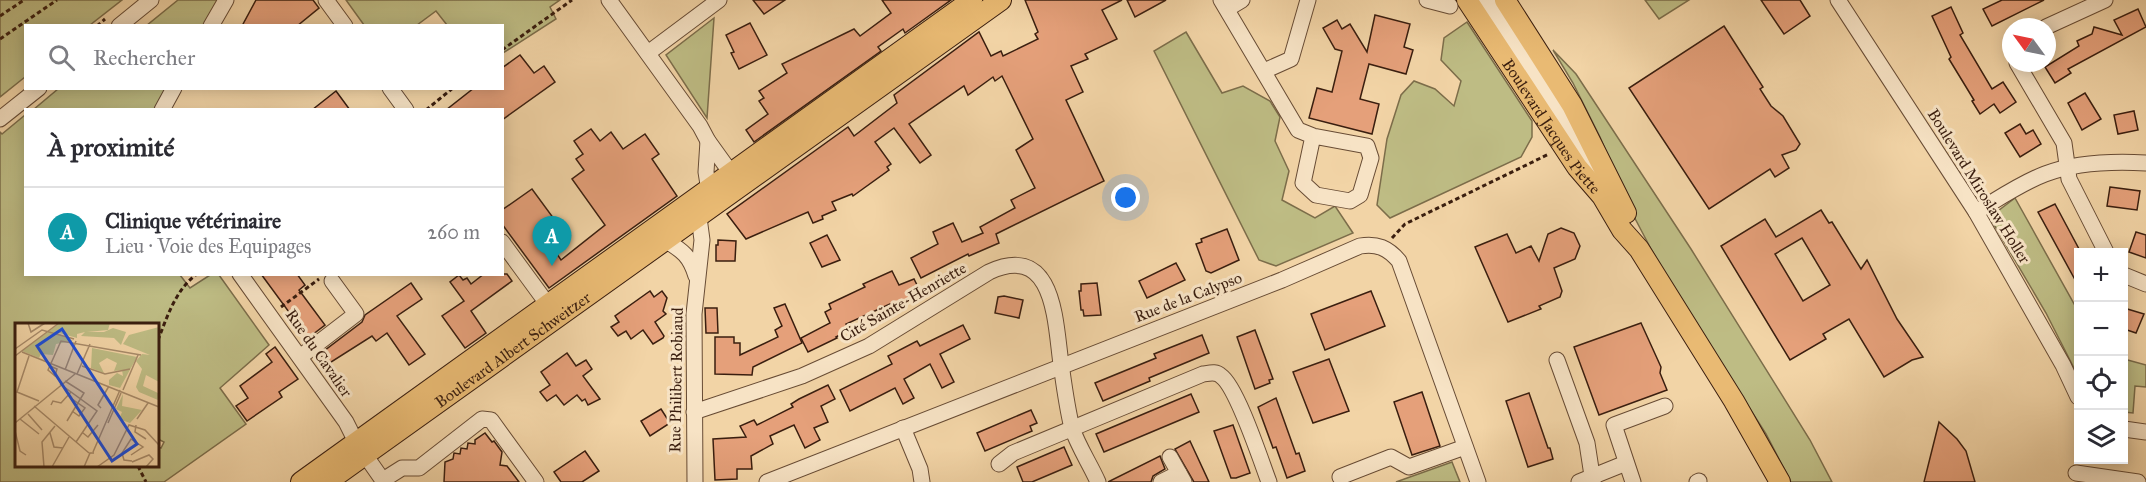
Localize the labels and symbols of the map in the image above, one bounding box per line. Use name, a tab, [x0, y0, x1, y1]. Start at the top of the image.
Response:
north arrow	[2002, 18, 2056, 72]
street label: Boulevard Jacques Piette	[1499, 55, 1605, 198]
street label: Boulevard Miroslaw Holler	[1924, 105, 2034, 267]
your location	[1111, 183, 1140, 212]
pin: A	[532, 216, 572, 266]
street label: Cité Sainte-Henriette	[836, 258, 970, 346]
street label: Rue de la Calypso	[1132, 268, 1244, 326]
street label: Boulevard Albert Schweitzer	[431, 287, 594, 411]
street label: Rue du Cavalier	[282, 305, 356, 401]
street label: Rue Philibert Robiaud	[665, 307, 687, 453]
inset map	[15, 323, 159, 467]

